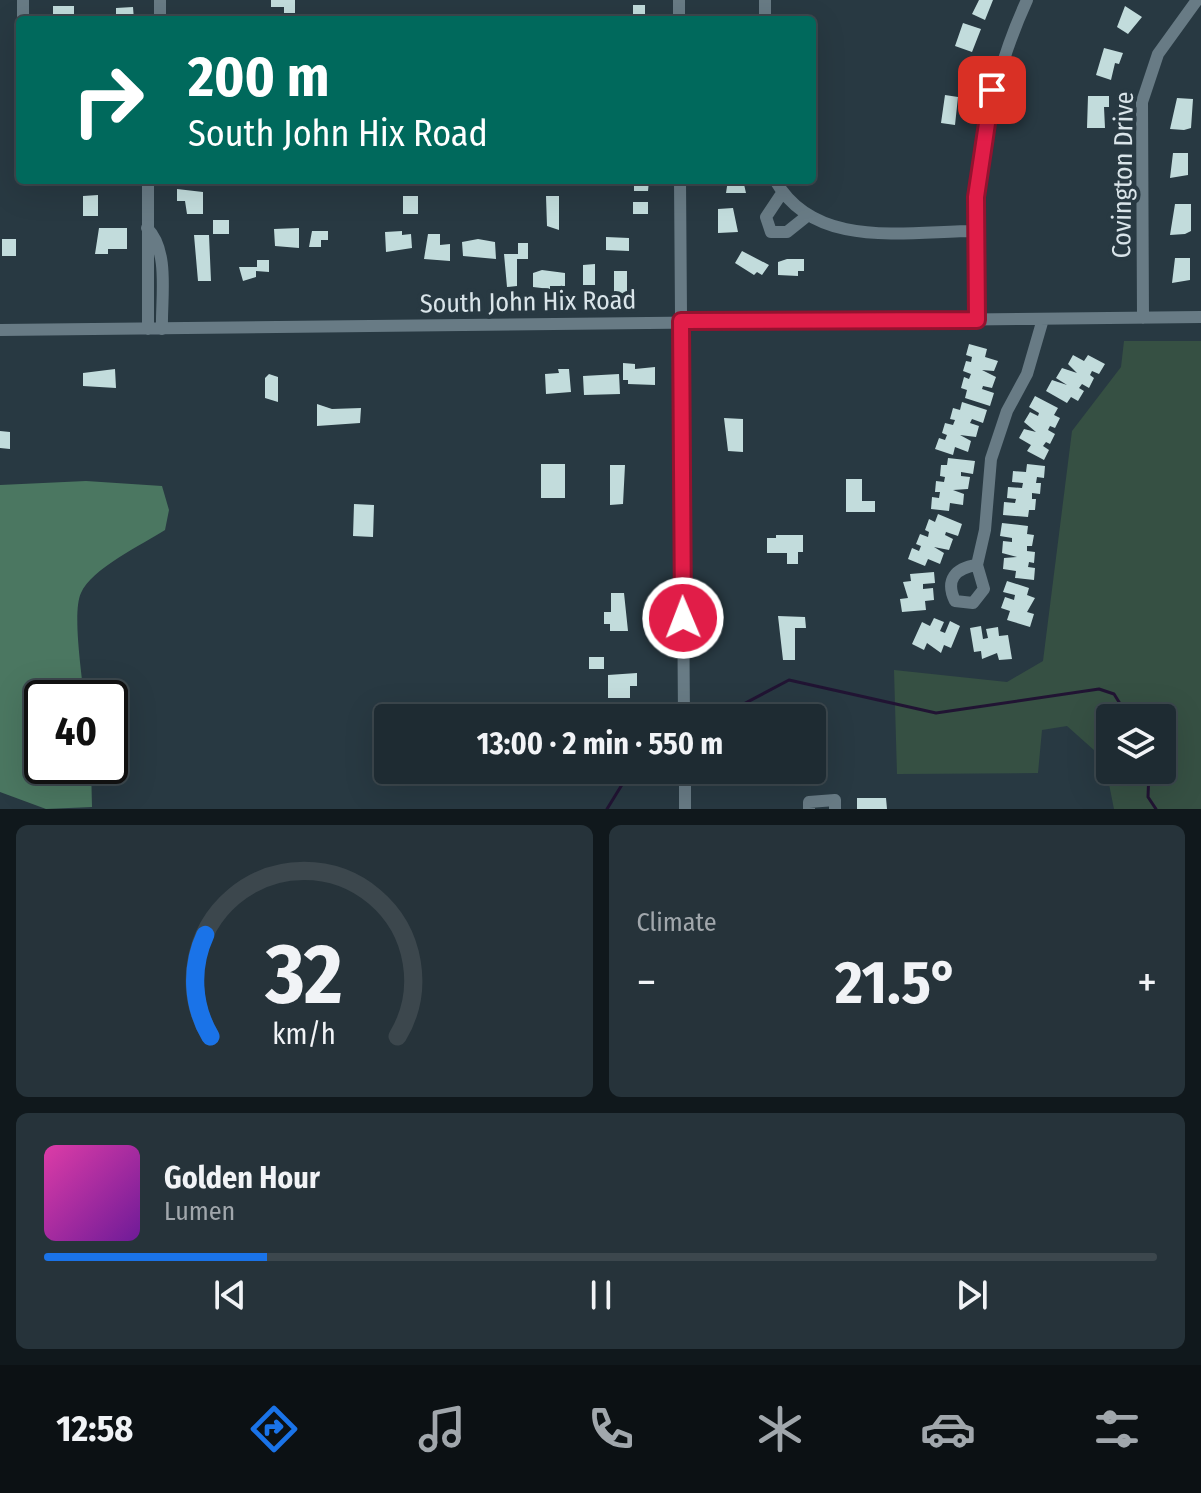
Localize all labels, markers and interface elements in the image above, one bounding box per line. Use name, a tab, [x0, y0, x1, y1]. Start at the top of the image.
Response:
text: 200 m	[188, 44, 329, 111]
icon: right	[56, 48, 160, 152]
pin	[958, 56, 1026, 124]
icon: arrive	[970, 68, 1014, 112]
street label: Covington Drive	[1106, 91, 1140, 259]
text: South John Hix Road	[188, 112, 488, 156]
street label: South John Hix Road	[420, 285, 636, 319]
position arrow	[641, 576, 725, 660]
speed limit sign: 40	[24, 680, 128, 784]
map controls	[1096, 704, 1176, 784]
button: layers	[1096, 704, 1176, 784]
text: 13:00 · 2 min · 550 m	[477, 726, 723, 762]
text: Climate	[637, 907, 717, 938]
text: 32	[265, 925, 343, 1025]
text: 21.5°	[835, 947, 958, 1019]
text: −	[637, 956, 656, 1009]
text: +	[1137, 956, 1157, 1009]
text: km/h	[272, 1017, 336, 1052]
text: Golden Hour	[164, 1160, 320, 1196]
text: Lumen	[164, 1196, 235, 1227]
icon: previous	[208, 1273, 252, 1317]
icon: pause	[579, 1273, 623, 1317]
icon: next	[950, 1273, 994, 1317]
icon: directions	[246, 1401, 302, 1457]
icon: music	[414, 1401, 470, 1457]
icon: phone	[583, 1401, 639, 1457]
icon: climate	[752, 1401, 808, 1457]
icon: car	[920, 1401, 976, 1457]
icon: filters	[1089, 1401, 1145, 1457]
text: 12:58	[56, 1407, 133, 1451]

